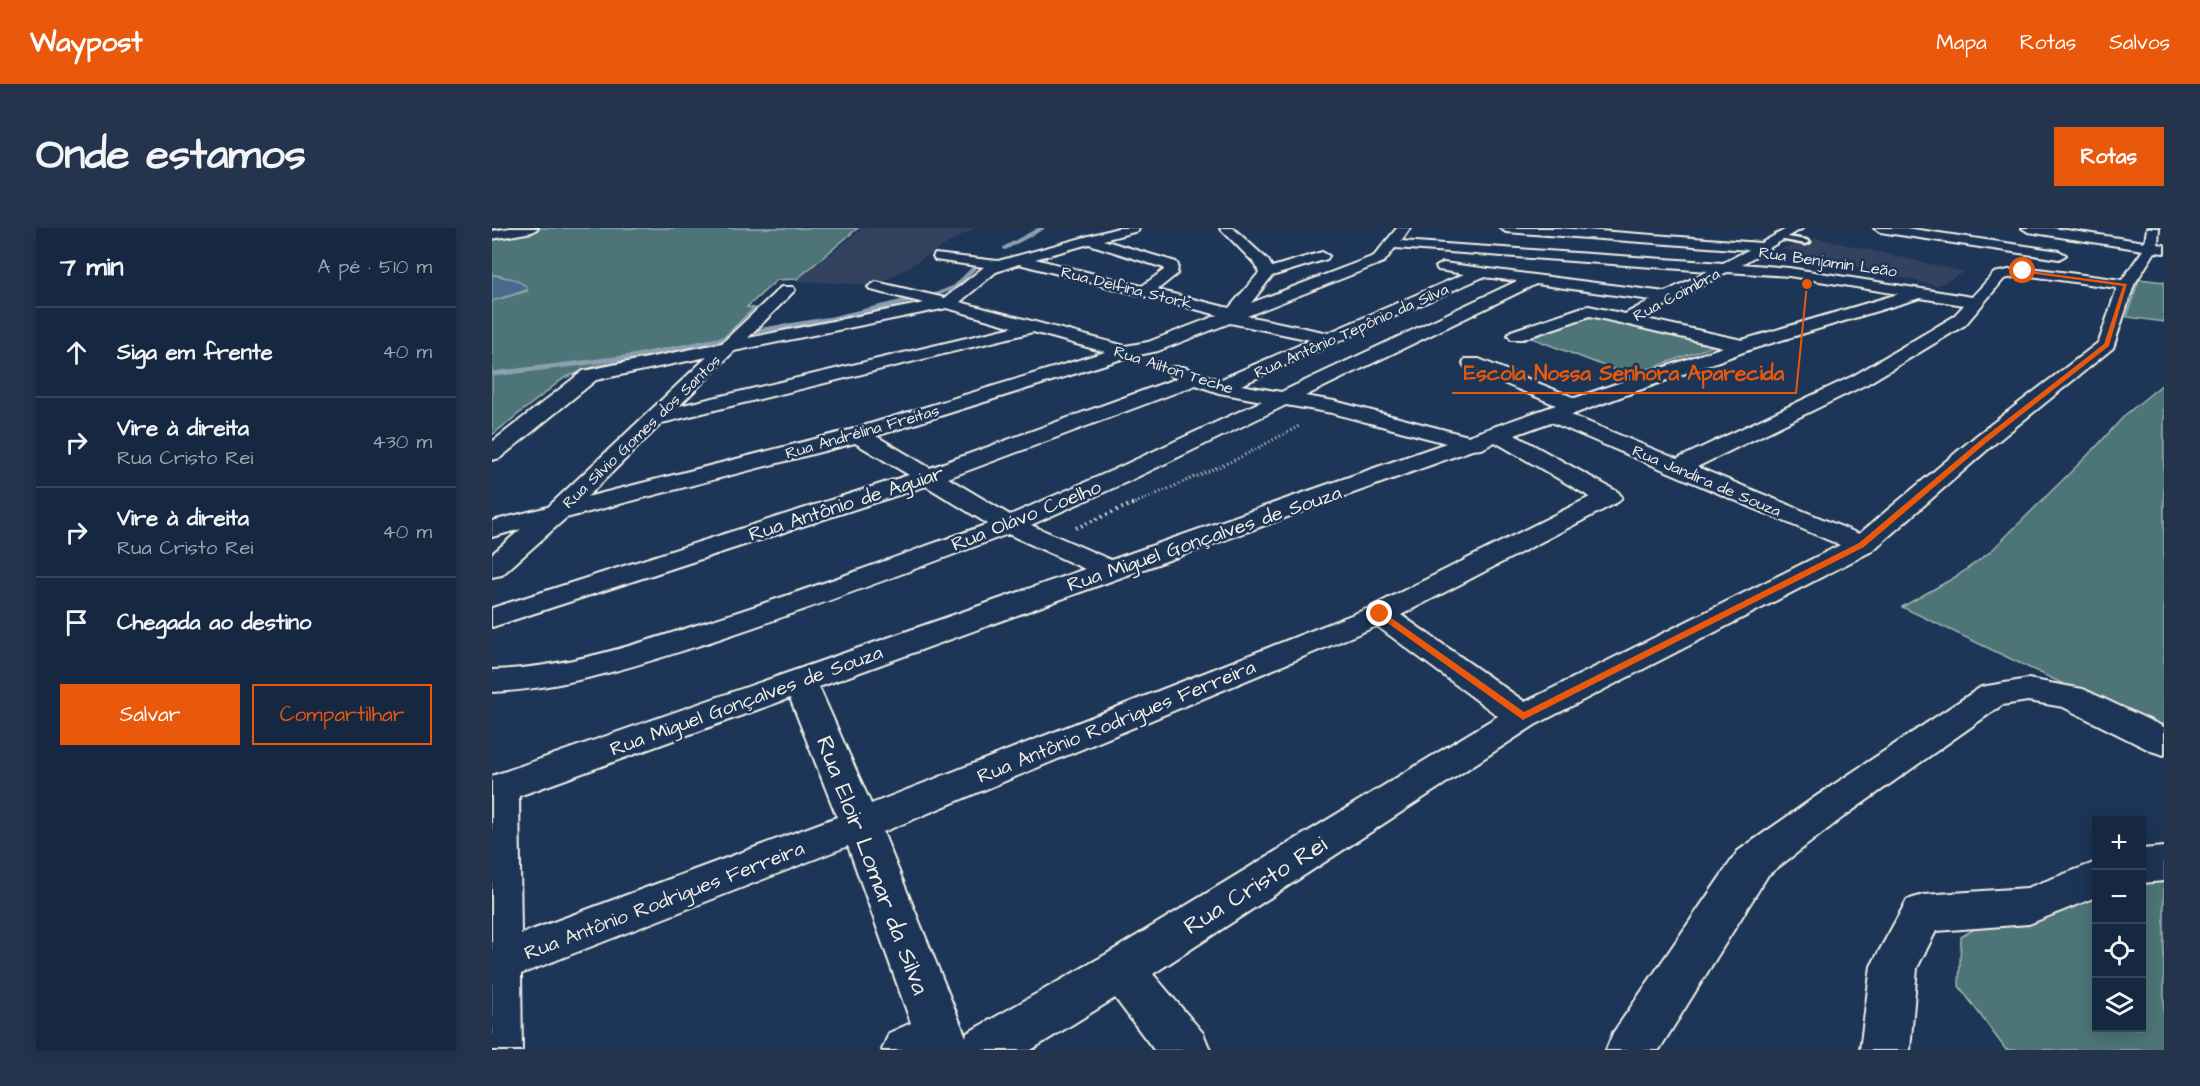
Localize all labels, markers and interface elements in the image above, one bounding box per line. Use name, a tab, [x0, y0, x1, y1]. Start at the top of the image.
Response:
text: Waypost	[30, 23, 143, 62]
text: Mapa	[1936, 28, 1987, 57]
text: Rotas	[2020, 28, 2076, 57]
text: Salvos	[2109, 28, 2170, 57]
text: Onde estamos	[36, 127, 306, 185]
button: Rotas	[2054, 127, 2164, 186]
street label: Rua Benjamin Leão	[1757, 241, 1898, 283]
text: 7 min	[60, 249, 124, 285]
text: A pé · 510 m	[317, 253, 432, 281]
route start	[2009, 257, 2035, 283]
street label: Rua Delfina Stork	[1059, 261, 1195, 315]
street label: Rua Coimbra	[1629, 263, 1724, 327]
street label: Rua Antônio Tepônio da Silva	[1251, 278, 1452, 384]
icon: ahead	[60, 336, 93, 369]
text: Siga em frente	[117, 337, 273, 368]
text: 40 m	[382, 338, 432, 366]
street label: Rua Ailton Teche	[1111, 340, 1237, 400]
street label: Rua Sílvio Gomes dos Santos	[558, 350, 726, 513]
callout: Escola Nossa Senhora Aparecida	[1452, 354, 1796, 393]
text: Escola Nossa Senhora Aparecida	[1464, 359, 1785, 389]
street label: Rua Andrélina Freitas	[783, 399, 942, 464]
text: Vire à direita	[117, 413, 249, 444]
icon: right	[60, 426, 93, 459]
text: 430 m	[372, 428, 432, 456]
street label: Rua Jandira de Souza	[1629, 440, 1784, 522]
text: Rua Cristo Rei	[117, 444, 253, 472]
street label: Rua Antônio de Aguiar	[745, 459, 948, 550]
street label: Rua Olávo Coelho	[947, 473, 1106, 559]
street label: Rua Miguel Gonçalves de Souza	[1063, 479, 1346, 600]
text: Vire à direita	[117, 503, 249, 534]
icon: right	[60, 516, 93, 549]
text: 40 m	[382, 518, 432, 546]
text: Rua Cristo Rei	[117, 534, 253, 562]
route end	[1366, 600, 1392, 626]
icon: arrive	[60, 606, 93, 639]
text: Chegada ao destino	[117, 607, 311, 638]
street label: Rua Miguel Gonçalves de Souza	[606, 638, 887, 764]
street label: Rua Antônio Rodrigues Ferreira	[973, 653, 1260, 792]
button: Salvar	[60, 684, 240, 745]
button: Compartilhar	[252, 684, 432, 745]
street label: Rua Eloir Lomar da Silva	[807, 731, 937, 1000]
map controls	[2092, 816, 2146, 1032]
button: +	[2092, 816, 2146, 870]
street label: Rua Cristo Rei	[1177, 828, 1334, 944]
street label: Rua Antônio Rodrigues Ferreira	[520, 834, 809, 968]
button: −	[2092, 870, 2146, 924]
button: locate	[2092, 924, 2146, 978]
button: layers	[2092, 978, 2146, 1032]

